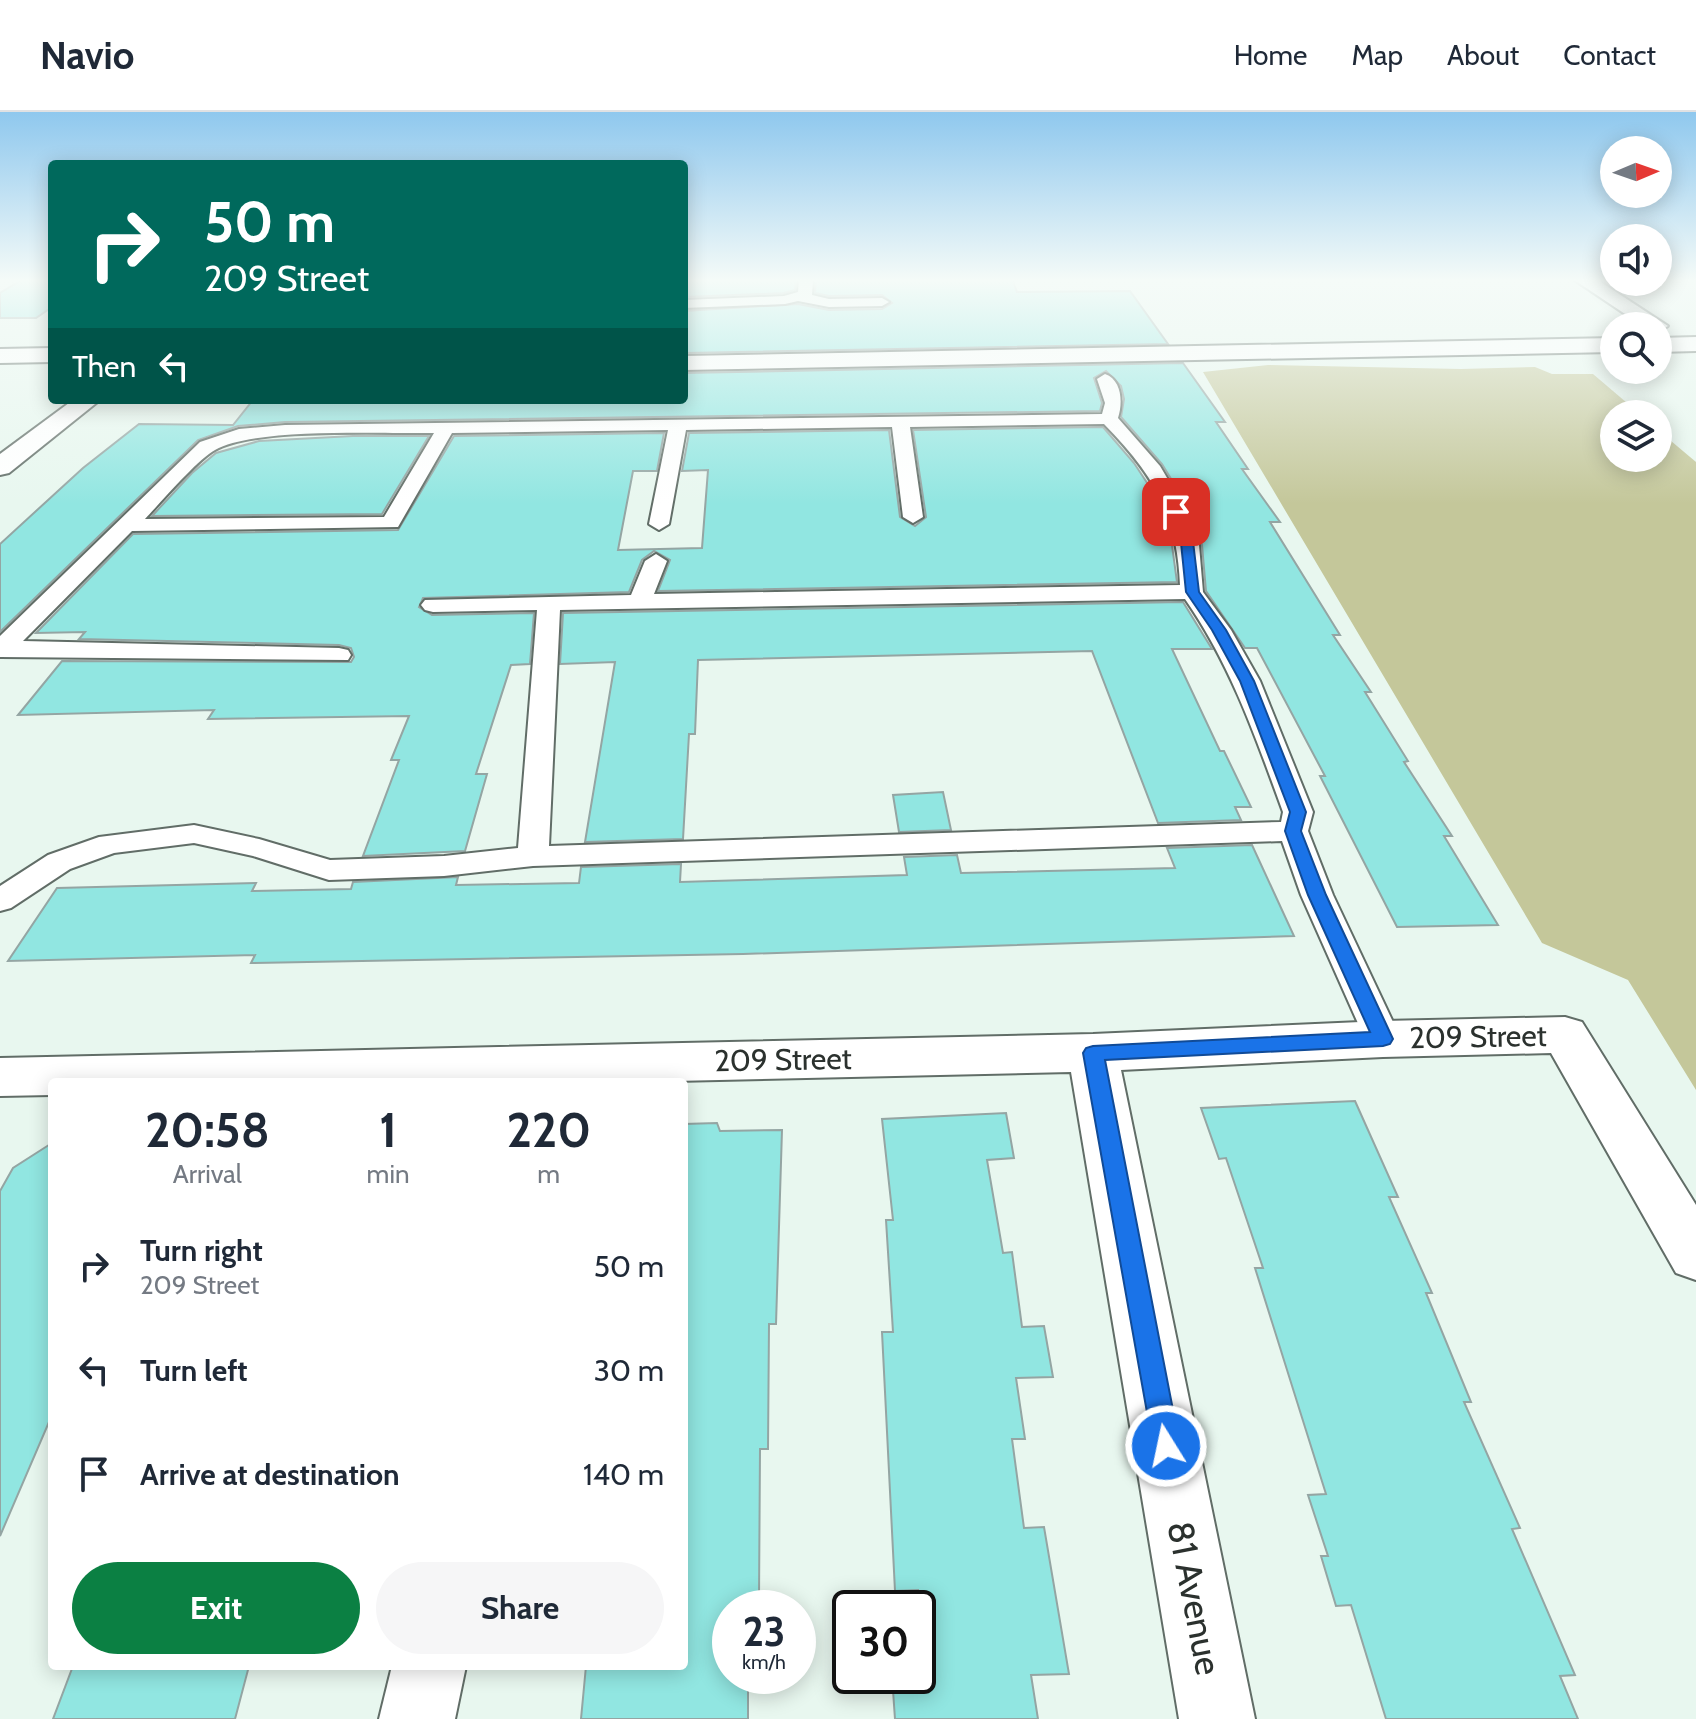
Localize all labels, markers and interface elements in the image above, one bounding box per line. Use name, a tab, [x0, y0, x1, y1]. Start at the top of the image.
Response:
text: Navio	[40, 32, 134, 79]
text: Home	[1234, 38, 1307, 72]
text: Map	[1351, 38, 1403, 72]
text: About	[1447, 38, 1519, 72]
text: Contact	[1563, 38, 1656, 72]
north arrow	[1600, 136, 1672, 208]
map controls	[1600, 136, 1672, 472]
text: 50 m	[204, 188, 335, 256]
icon: right	[72, 192, 176, 296]
button: sound	[1600, 224, 1672, 296]
text: 209 Street	[204, 256, 369, 300]
button: search	[1600, 312, 1672, 384]
icon: left	[152, 344, 196, 388]
text: Then	[72, 348, 136, 385]
button: layers	[1600, 400, 1672, 472]
pin	[1142, 478, 1210, 546]
icon: arrive	[1154, 490, 1198, 534]
street label: 209 Street	[1409, 1017, 1547, 1056]
street label: 209 Street	[714, 1040, 852, 1079]
text: 20:58	[145, 1101, 270, 1159]
text: 1	[379, 1101, 397, 1159]
text: 220	[506, 1101, 591, 1159]
text: Arrival	[173, 1158, 242, 1190]
text: min	[367, 1158, 409, 1190]
text: m	[537, 1158, 560, 1190]
text: Turn right	[140, 1232, 263, 1269]
icon: right	[72, 1244, 116, 1288]
text: 50 m	[594, 1248, 664, 1285]
text: 209 Street	[140, 1269, 259, 1301]
icon: left	[72, 1348, 116, 1392]
text: Turn left	[140, 1352, 248, 1389]
text: 30 m	[594, 1352, 664, 1389]
position arrow	[1124, 1404, 1208, 1488]
icon: arrive	[72, 1452, 116, 1496]
text: Arrive at destination	[140, 1456, 400, 1493]
text: 140 m	[583, 1456, 664, 1493]
street label: 81 Avenue	[1159, 1517, 1231, 1679]
button: Exit	[72, 1562, 360, 1654]
button: Share	[376, 1562, 664, 1654]
speed limit sign: 30	[832, 1590, 936, 1694]
text: 23	[743, 1607, 785, 1656]
text: km/h	[742, 1650, 786, 1674]

